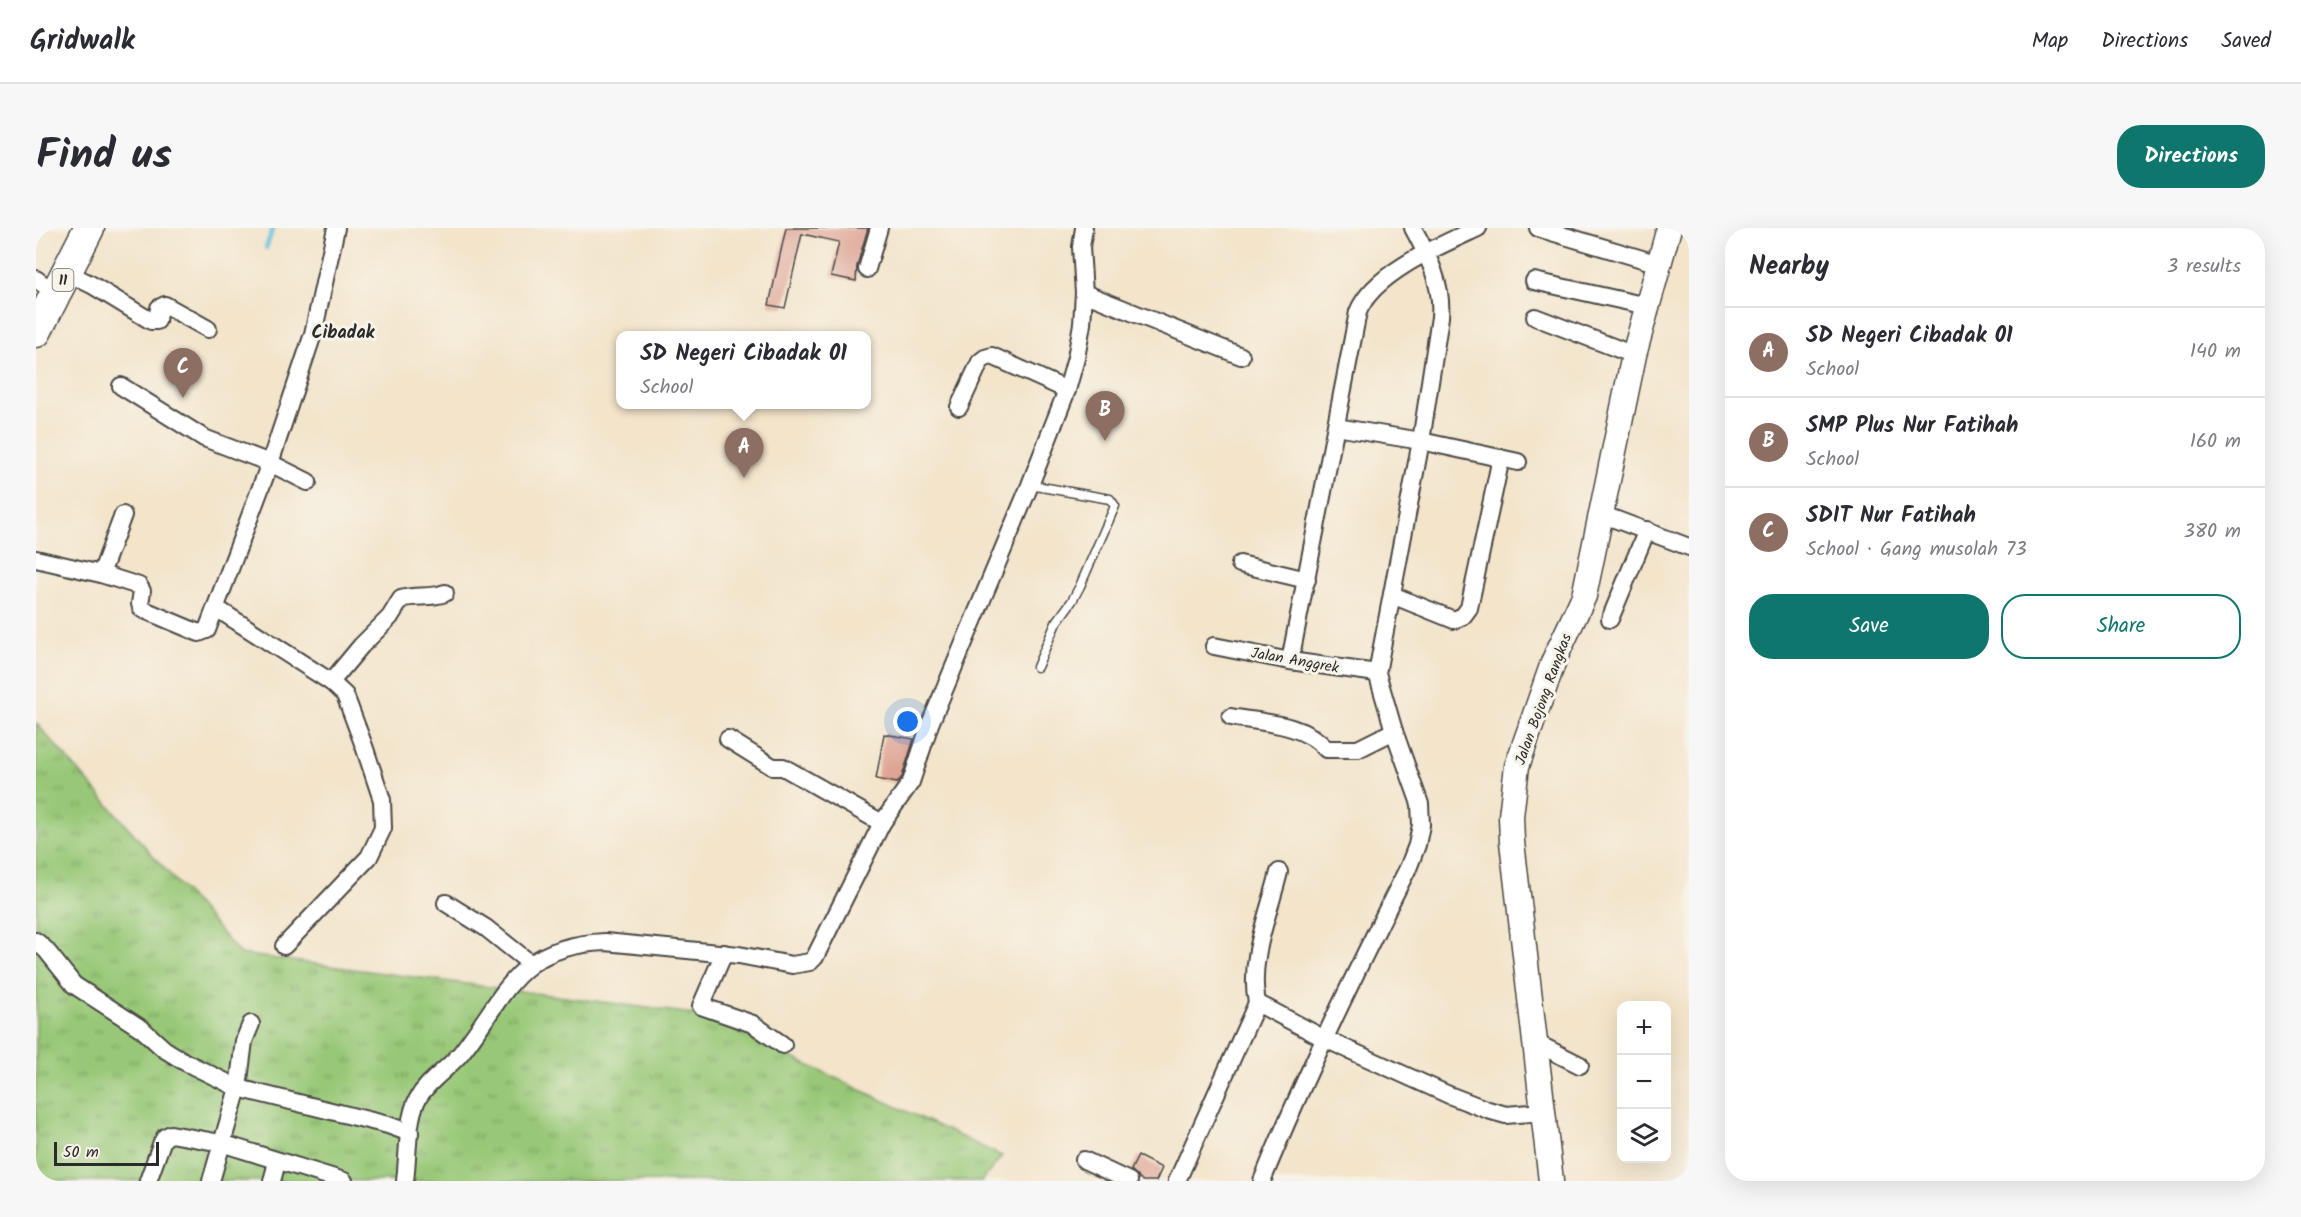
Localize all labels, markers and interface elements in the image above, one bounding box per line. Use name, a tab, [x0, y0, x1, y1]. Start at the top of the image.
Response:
text: Gridwalk	[30, 19, 135, 64]
text: Map	[2032, 25, 2068, 58]
text: Directions	[2101, 25, 2188, 58]
text: Saved	[2221, 25, 2271, 58]
text: Find us	[36, 123, 172, 190]
button: Directions	[2117, 125, 2265, 188]
text: Nearby	[1749, 246, 1829, 288]
text: 3 results	[2167, 251, 2241, 283]
road number: 11	[52, 269, 74, 291]
district label: Cibadak	[312, 319, 376, 348]
text: SD Negeri Cibadak 01	[1806, 319, 2013, 354]
popup	[616, 331, 871, 409]
text: A	[1762, 336, 1775, 368]
text: 140 m	[2190, 336, 2241, 368]
text: SD Negeri Cibadak 01	[640, 337, 847, 372]
pin: C	[164, 348, 202, 398]
text: School	[1806, 354, 1859, 386]
text: School	[640, 372, 693, 404]
pin: B	[1086, 392, 1124, 441]
text: SMP Plus Nur Fatihah	[1806, 409, 2018, 444]
text: B	[1762, 426, 1775, 458]
text: 160 m	[2190, 426, 2241, 458]
pin: A	[724, 428, 764, 478]
text: School	[1806, 444, 1859, 476]
text: SDIT Nur Fatihah	[1806, 499, 1976, 534]
text: C	[1762, 516, 1775, 548]
text: 380 m	[2184, 516, 2241, 548]
text: School · Gang musolah 73	[1806, 534, 2027, 566]
button: Save	[1749, 594, 1989, 659]
button: Share	[2001, 594, 2241, 659]
street label: Jalan Bojong Rangkas	[1509, 630, 1579, 768]
street label: Jalan Anggrek	[1249, 641, 1342, 681]
your location	[893, 707, 922, 736]
map controls	[1617, 1001, 1671, 1163]
button: +	[1617, 1001, 1671, 1055]
button: −	[1617, 1055, 1671, 1109]
button: layers	[1617, 1109, 1671, 1163]
scale bar	[54, 1139, 159, 1166]
text: 50 m	[63, 1140, 99, 1165]

